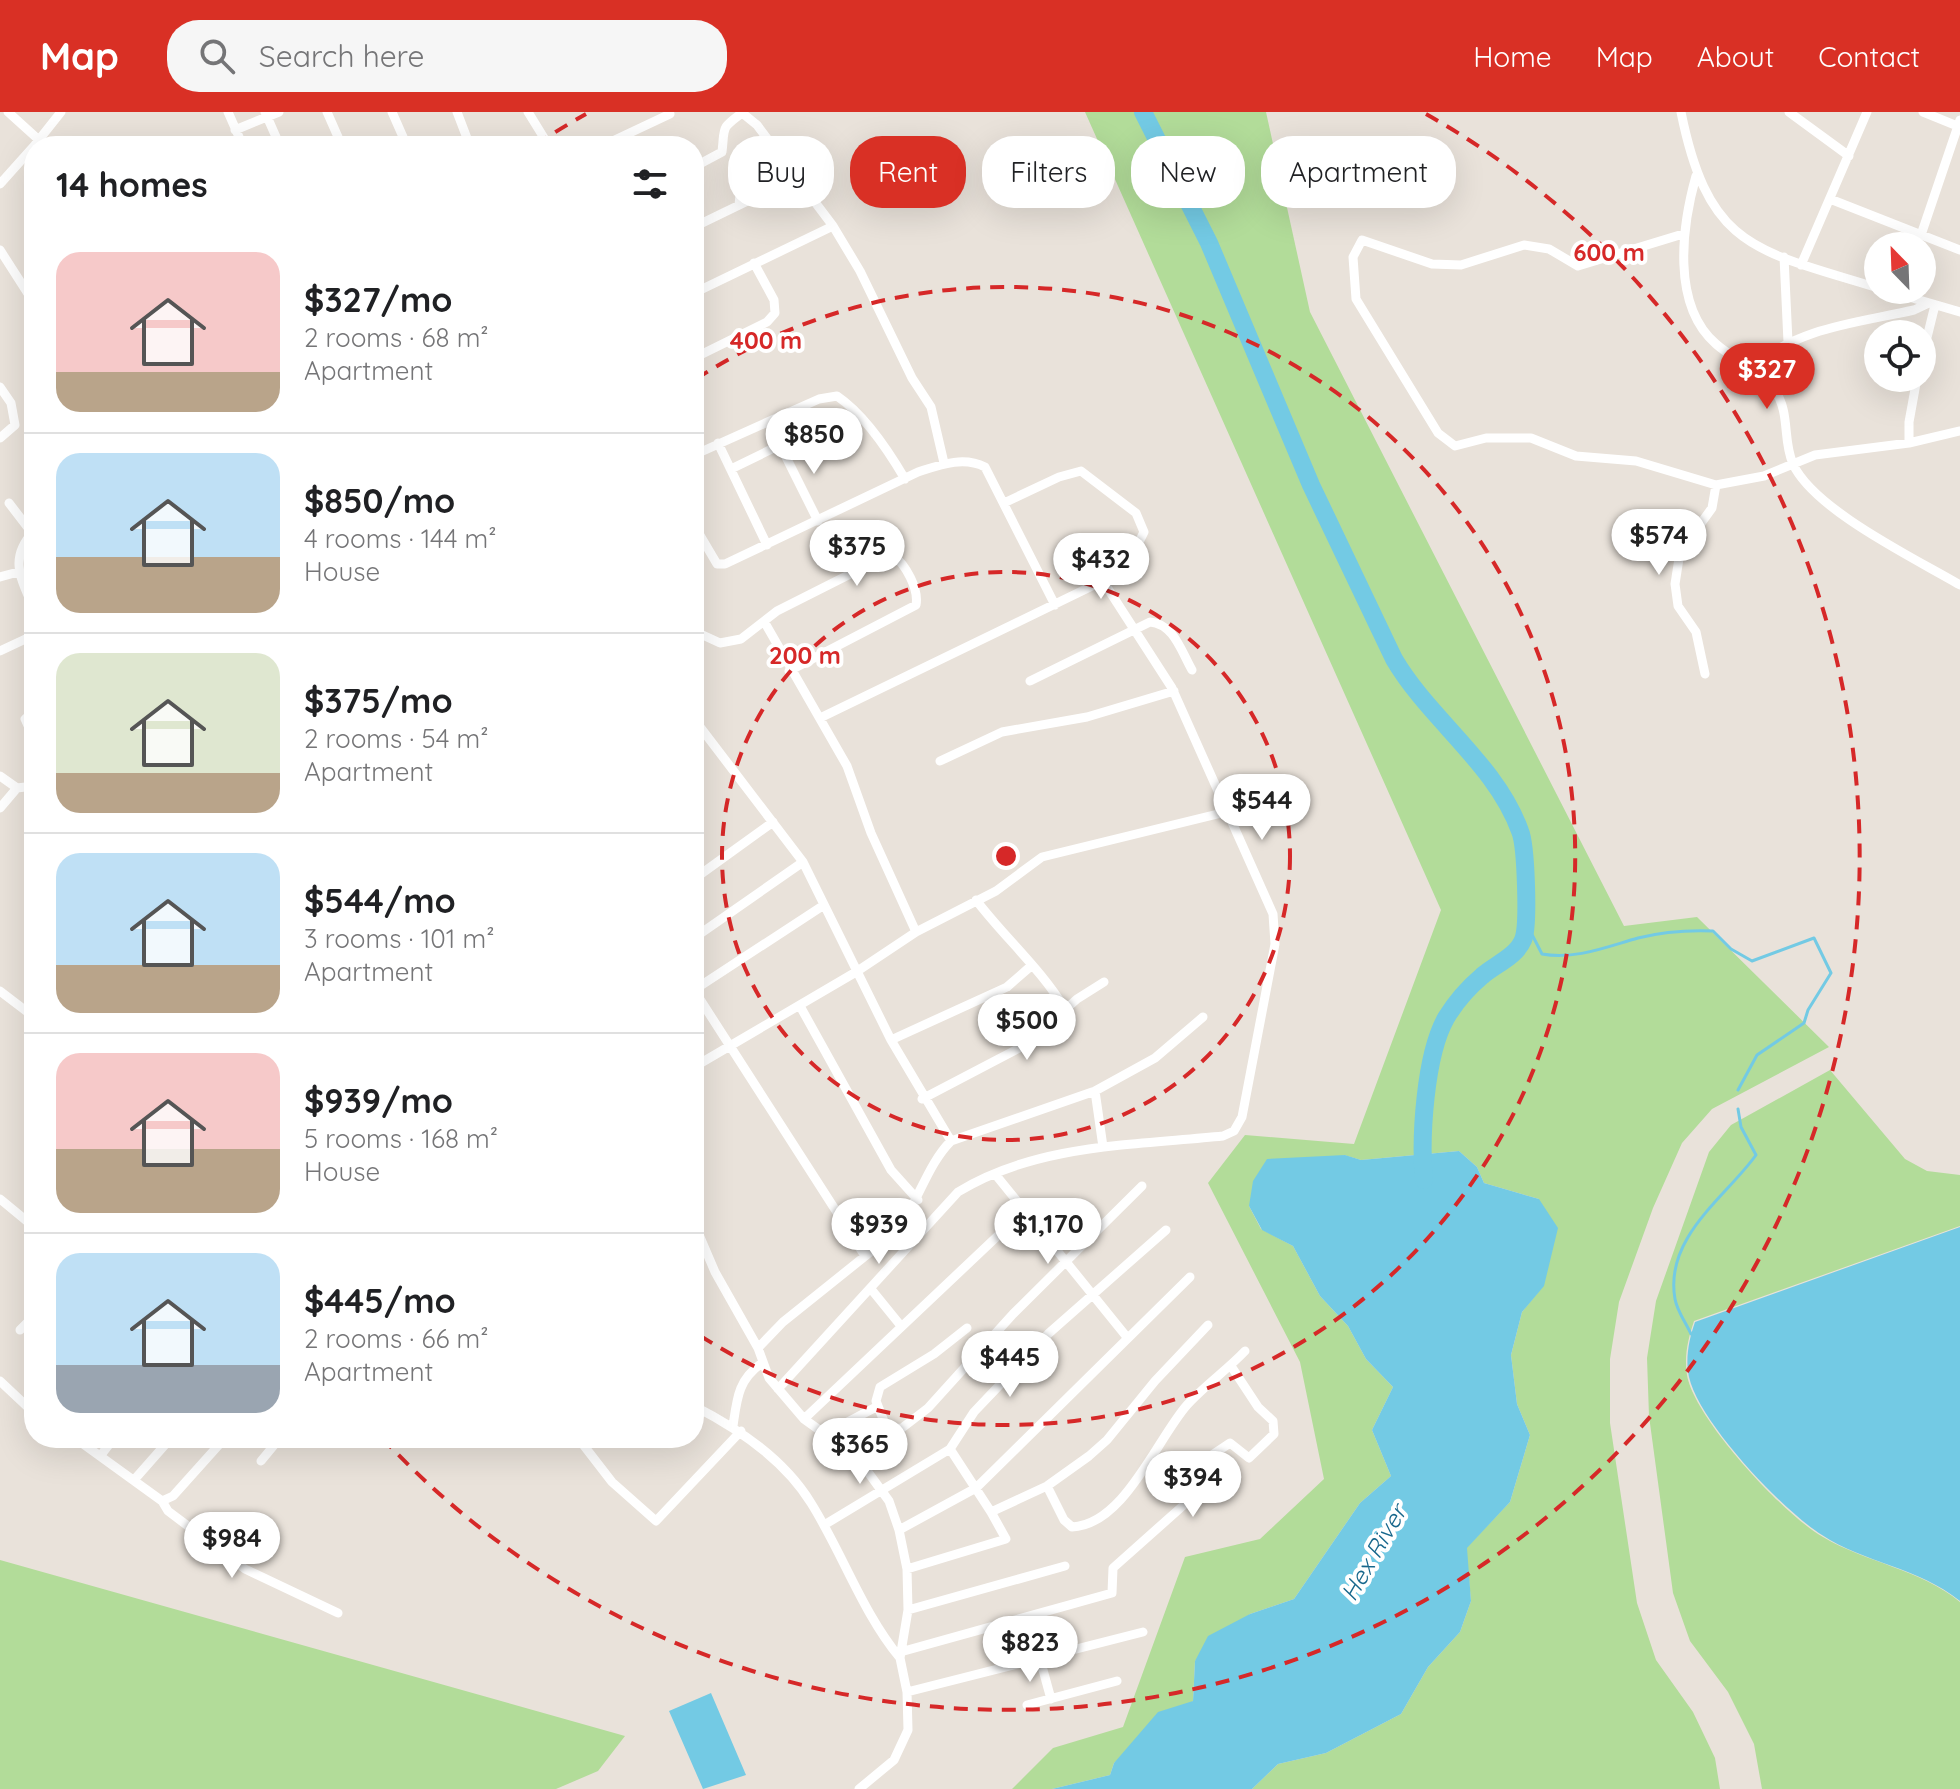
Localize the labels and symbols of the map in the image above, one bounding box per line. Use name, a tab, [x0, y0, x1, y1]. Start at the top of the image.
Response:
north arrow	[1864, 232, 1936, 304]
text: 600 m	[1573, 237, 1645, 267]
text: 400 m	[730, 325, 802, 355]
pin: $327	[1720, 343, 1814, 411]
pin: $850	[767, 408, 861, 476]
pin: $574	[1612, 509, 1706, 577]
pin: $375	[810, 520, 904, 588]
pin: $432	[1054, 533, 1148, 601]
text: 200 m	[769, 640, 841, 670]
pin: $544	[1215, 774, 1309, 842]
centre of rings	[992, 842, 1020, 870]
pin: $500	[980, 994, 1074, 1062]
pin: $939	[832, 1198, 926, 1266]
pin: $1,170	[983, 1198, 1113, 1266]
pin: $445	[963, 1331, 1057, 1399]
pin: $365	[813, 1418, 907, 1486]
pin: $394	[1146, 1451, 1240, 1519]
water label: Hex River	[1334, 1497, 1414, 1606]
pin: $984	[185, 1512, 279, 1580]
pin: $823	[983, 1616, 1077, 1684]

